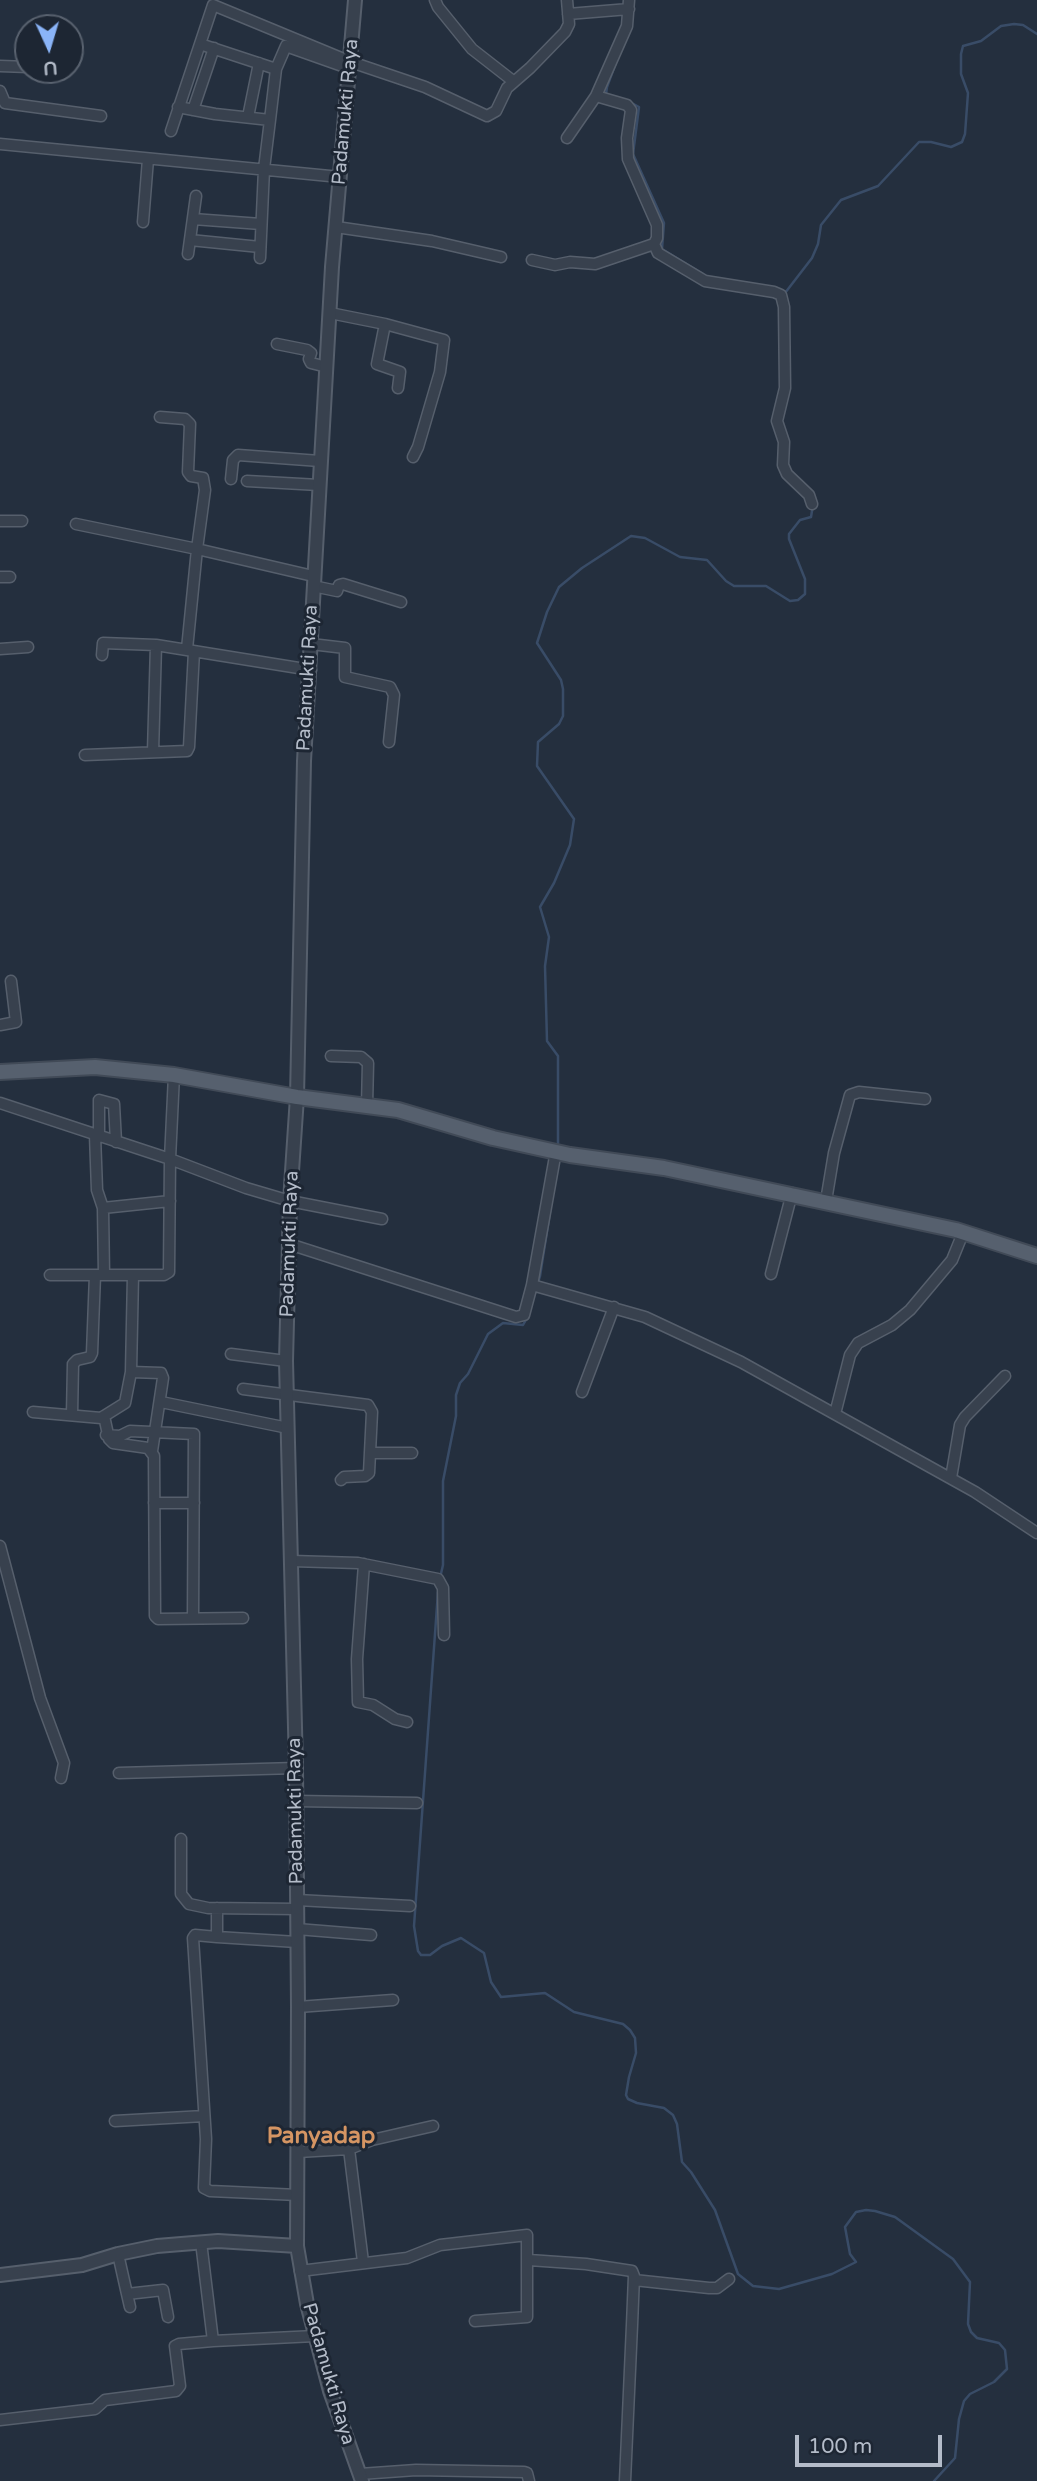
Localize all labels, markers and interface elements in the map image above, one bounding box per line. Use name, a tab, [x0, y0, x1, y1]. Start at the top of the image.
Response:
north arrow	[14, 14, 84, 84]
street label: Padamukti Raya	[328, 38, 364, 186]
text: U	[42, 56, 58, 79]
street label: Padamukti Raya	[293, 604, 323, 752]
street label: Padamukti Raya	[276, 1170, 304, 1318]
street label: Padamukti Raya	[283, 1737, 309, 1885]
district label: Panyadap	[267, 2123, 375, 2151]
street label: Padamukti Raya	[297, 2300, 359, 2448]
scale bar	[799, 2422, 946, 2466]
text: 100 m	[808, 2434, 872, 2459]

